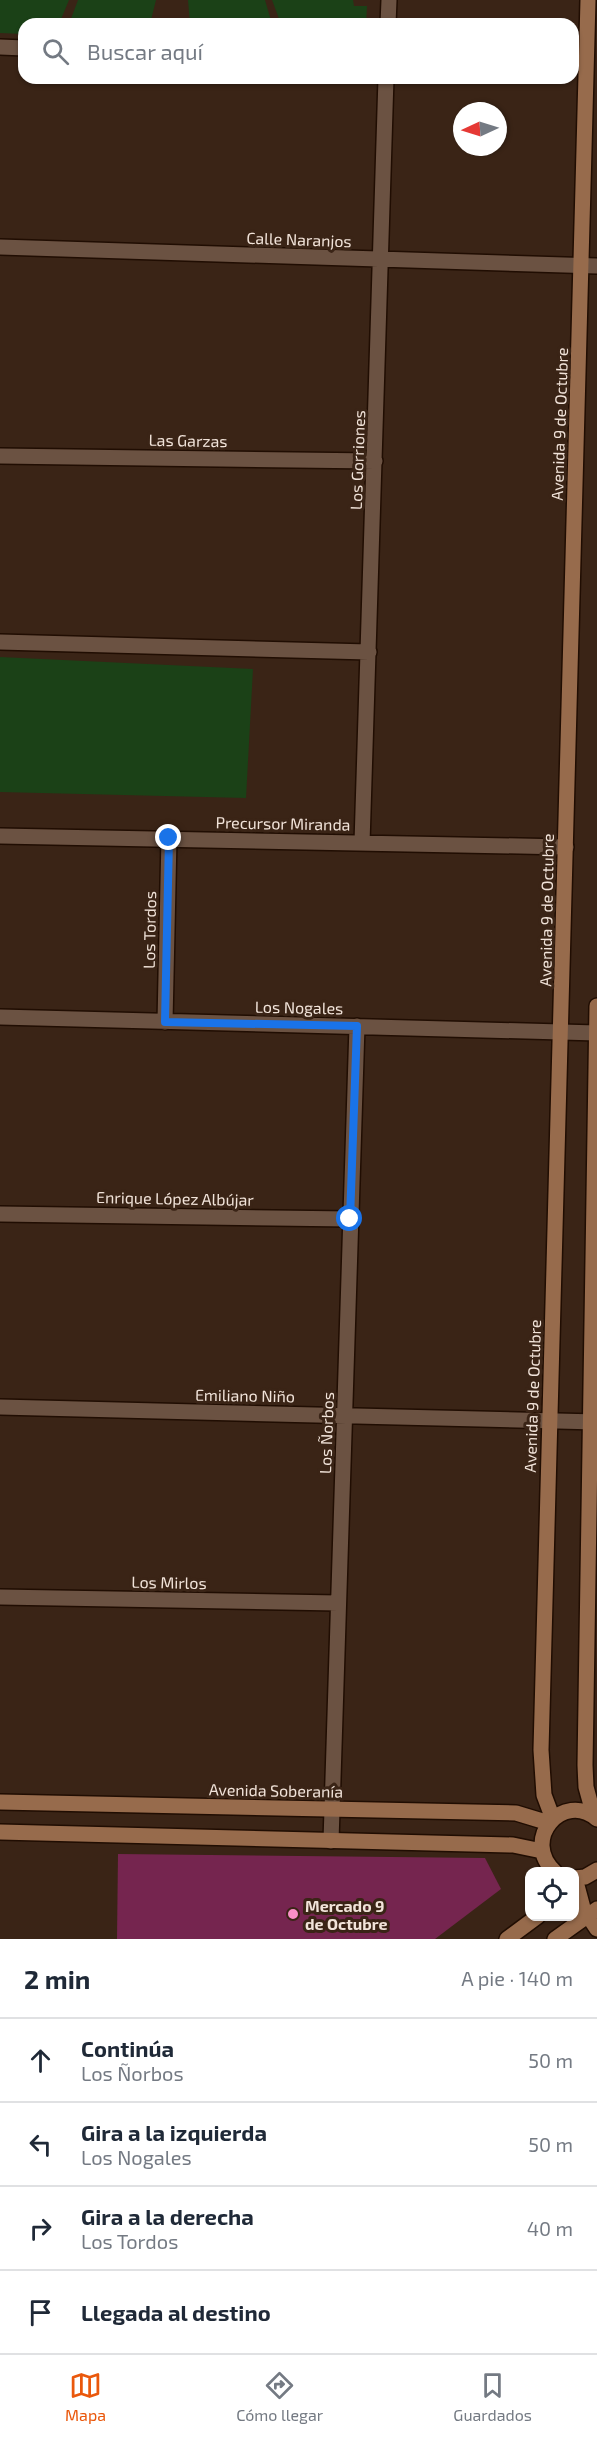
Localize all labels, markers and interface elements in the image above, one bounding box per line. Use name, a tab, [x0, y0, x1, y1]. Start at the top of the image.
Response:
search box	[18, 18, 579, 84]
icon: search	[39, 35, 72, 68]
text: Buscar aquí	[87, 38, 203, 64]
north arrow	[453, 102, 507, 156]
street label: Calle Naranjos	[246, 228, 352, 251]
street label: Avenida 9 de Octubre	[547, 347, 571, 501]
street label: Los Gorriones	[346, 410, 368, 510]
street label: Las Garzas	[148, 430, 228, 450]
street label: Precursor Miranda	[215, 812, 351, 834]
route end	[155, 824, 181, 850]
street label: Avenida 9 de Octubre	[535, 833, 557, 987]
street label: Los Tordos	[139, 891, 159, 969]
street label: Los Nogales	[255, 997, 343, 1017]
street label: Enrique López Albújar	[96, 1187, 255, 1210]
route start	[336, 1205, 362, 1231]
street label: Avenida 9 de Octubre	[520, 1319, 544, 1473]
street label: Emiliano Niño	[195, 1385, 295, 1405]
street label: Los Ñorbos	[315, 1392, 337, 1474]
street label: Los Mirlos	[131, 1572, 207, 1592]
street label: Avenida Soberanía	[209, 1779, 343, 1801]
map controls	[525, 1867, 579, 1921]
button: locate	[525, 1867, 579, 1921]
place label: Mercado 9 de Octubre	[305, 1896, 387, 1933]
marker: Mercado 9 de Octubre	[286, 1907, 300, 1921]
text: 2 min	[24, 1963, 90, 1994]
text: A pie · 140 m	[461, 1966, 573, 1990]
text: Continúa	[81, 2035, 174, 2061]
icon: ahead	[24, 2044, 57, 2077]
text: 50 m	[528, 2048, 573, 2072]
text: Los Ñorbos	[81, 2061, 184, 2085]
text: Gira a la izquierda	[81, 2119, 267, 2145]
icon: left	[24, 2128, 57, 2161]
text: 50 m	[528, 2132, 573, 2156]
text: Los Nogales	[81, 2145, 192, 2169]
text: Gira a la derecha	[81, 2203, 254, 2229]
icon: right	[24, 2212, 57, 2245]
text: 40 m	[527, 2216, 573, 2240]
text: Los Tordos	[81, 2229, 178, 2253]
icon: arrive	[24, 2296, 57, 2329]
text: Llegada al destino	[81, 2299, 271, 2325]
tab: Mapa	[65, 2369, 106, 2424]
tab: Cómo llegar	[236, 2369, 323, 2424]
tab: Guardados	[453, 2369, 532, 2424]

